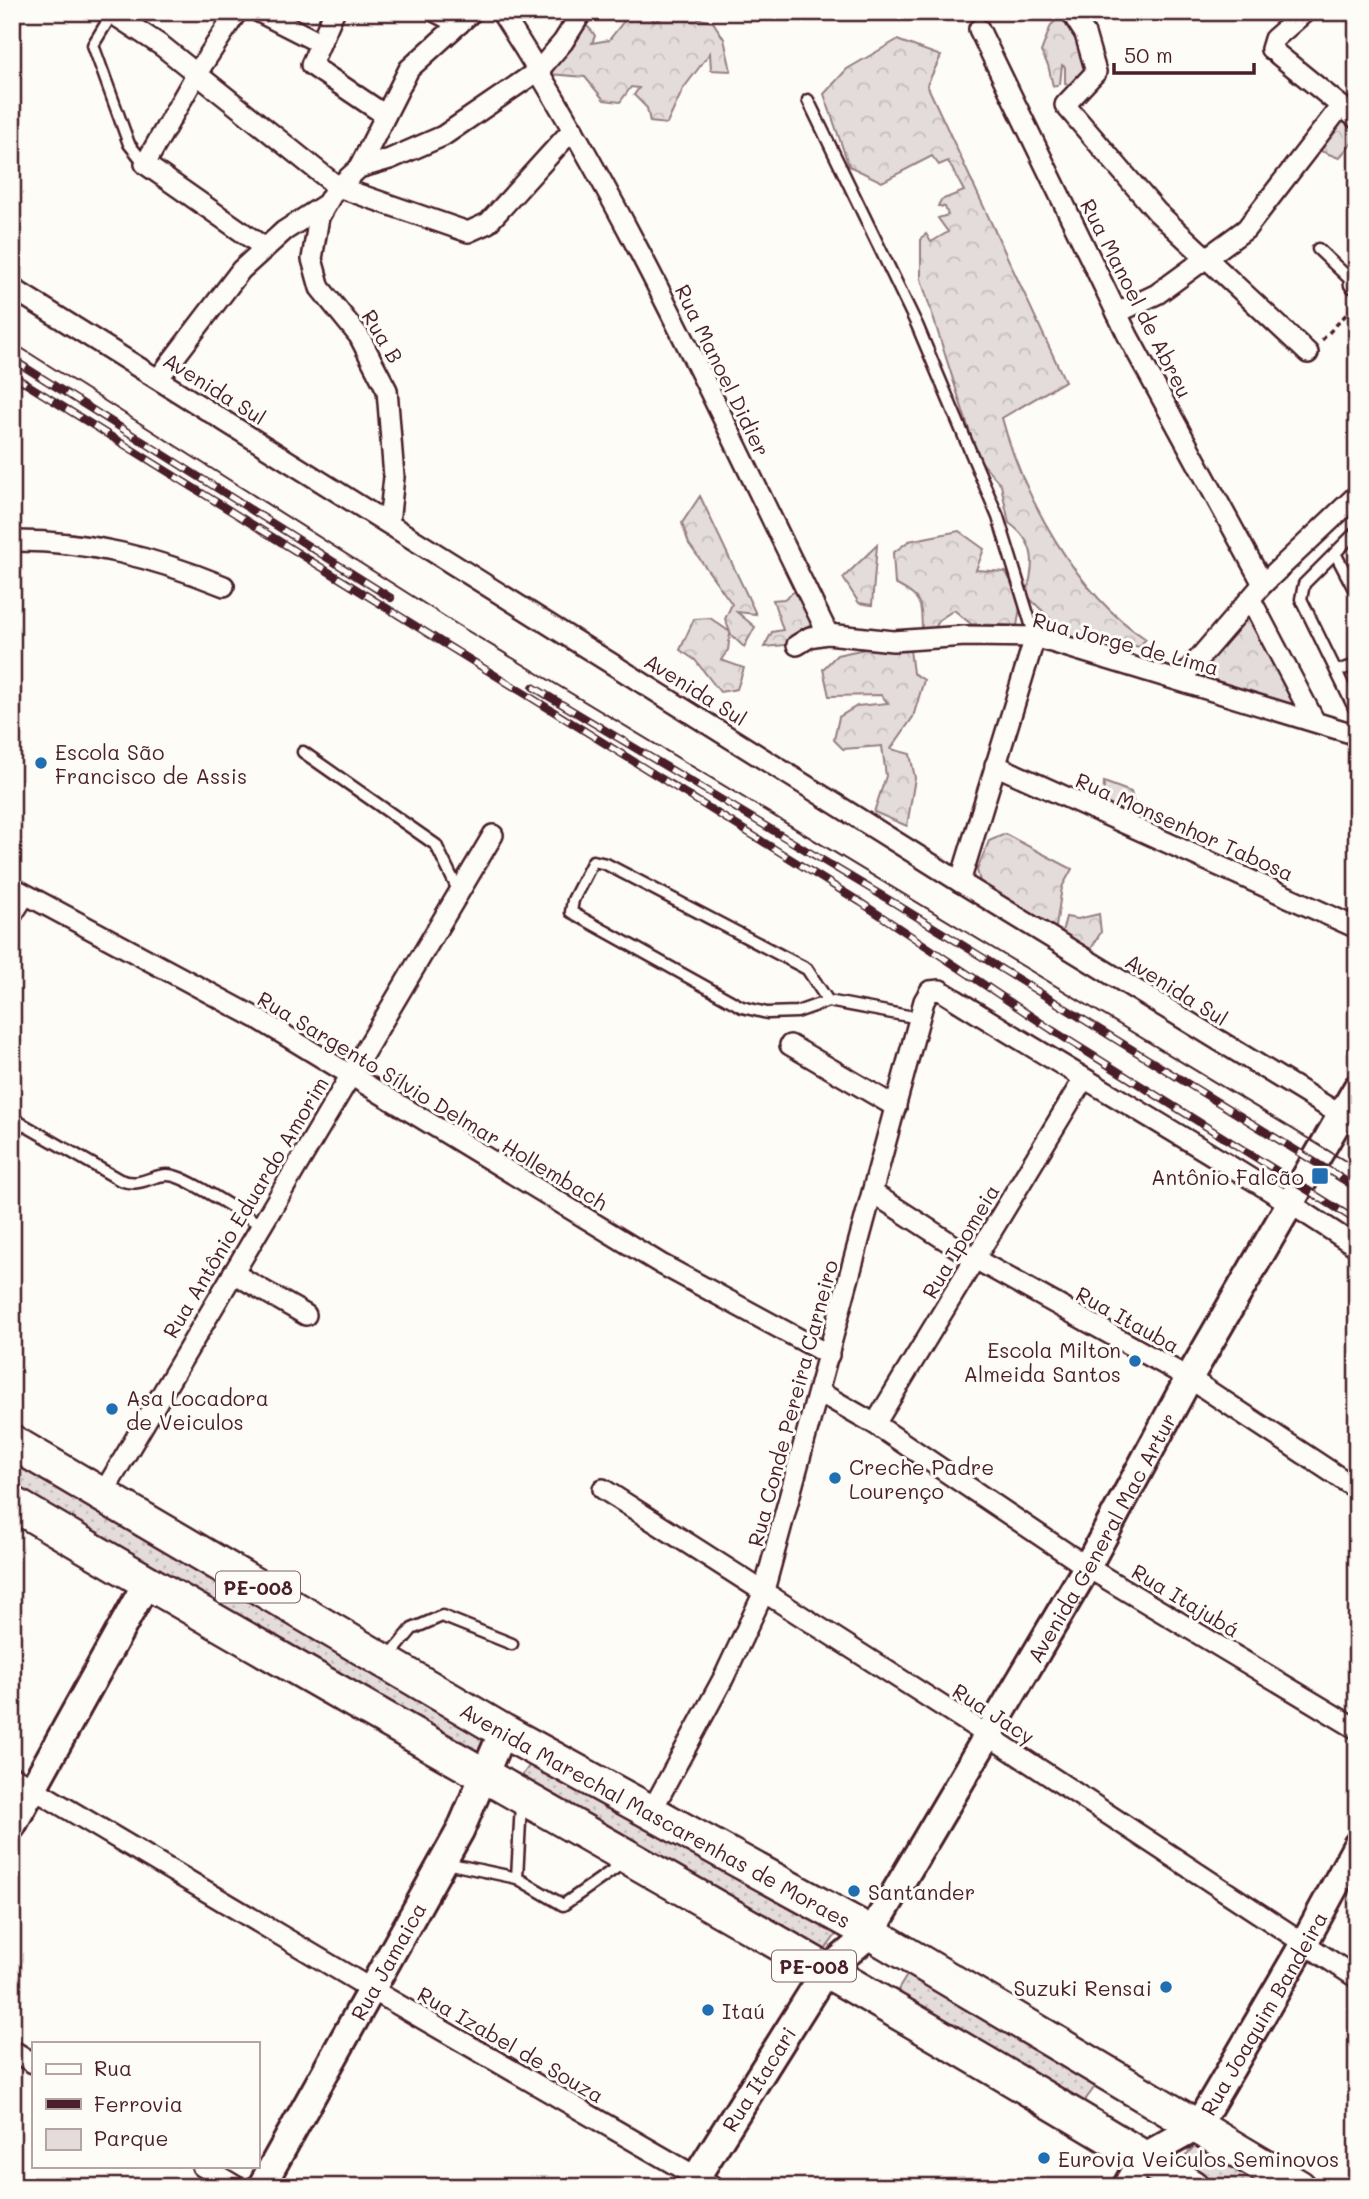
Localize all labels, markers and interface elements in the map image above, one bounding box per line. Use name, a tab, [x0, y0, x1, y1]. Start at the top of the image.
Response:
scale bar	[1114, 32, 1254, 76]
text: 50 m	[1124, 41, 1173, 68]
street label: Rua Manoel de Abreu	[1075, 194, 1199, 402]
street label: Rua Manoel Didier	[670, 280, 776, 460]
street label: Rua B	[357, 304, 409, 368]
street label: Avenida Sul	[159, 346, 271, 430]
street label: Rua Jorge de Lima	[1030, 605, 1222, 681]
street label: Avenida Sul	[640, 647, 752, 731]
place label: Escola São Francisco de Assis	[55, 738, 247, 789]
marker: Escola São Francisco de Assis	[33, 755, 49, 771]
street label: Rua Monsenhor Tabosa	[1072, 766, 1298, 886]
street label: Avenida Sul	[1121, 947, 1233, 1031]
street label: Rua Sargento Sílvio Delmar Hollembach	[253, 984, 613, 1216]
street label: Rua Antônio Eduardo Amorim	[156, 1071, 334, 1343]
place label: Antônio Falcão	[1151, 1163, 1304, 1190]
marker: Antônio Falcão	[1310, 1166, 1330, 1186]
street label: Rua Ipomeia	[915, 1179, 1005, 1303]
street label: Rua Conde Pereira Carneiro	[741, 1257, 843, 1549]
street label: Rua Itauba	[1072, 1280, 1184, 1358]
place label: Escola Milton Almeida Santos	[963, 1336, 1121, 1387]
marker: Escola Milton Almeida Santos	[1127, 1353, 1143, 1369]
place label: Asa Locadora de Veiculos	[126, 1384, 269, 1435]
marker: Asa Locadora de Veiculos	[104, 1401, 120, 1417]
street label: Avenida General Mac Artur	[1020, 1408, 1181, 1667]
place label: Creche Padre Lourenço	[849, 1453, 994, 1504]
marker: Creche Padre Lourenço	[827, 1470, 843, 1486]
street label: Rua Itajubá	[1127, 1557, 1245, 1643]
road number: PE-008	[216, 1572, 300, 1602]
street label: Rua Jacy	[948, 1676, 1040, 1750]
street label: Avenida Marechal Mascarenhas de Moraes	[456, 1696, 856, 1933]
place label: Santander	[868, 1878, 975, 1905]
marker: Santander	[846, 1883, 862, 1899]
street label: Rua Jamaica	[344, 1897, 431, 2025]
street label: Rua Joaquim Bandeira	[1194, 1906, 1332, 2120]
road number: PE-008	[772, 1950, 856, 1982]
place label: Suzuki Rensai	[1013, 1974, 1152, 2001]
marker: Suzuki Rensai	[1158, 1979, 1174, 1995]
street label: Rua Izabel de Souza	[413, 1980, 609, 2108]
place label: Itaú	[722, 1997, 765, 2024]
marker: Itaú	[700, 2002, 716, 2018]
street label: Rua Itacari	[715, 2021, 801, 2136]
legend	[32, 2042, 259, 2168]
text: Rua	[94, 2054, 132, 2081]
text: Ferrovia	[94, 2090, 183, 2117]
text: Parque	[94, 2124, 168, 2151]
place label: Eurovia Veiculos Seminovos	[1058, 2145, 1339, 2172]
marker: Eurovia Veiculos Seminovos	[1036, 2150, 1052, 2166]

